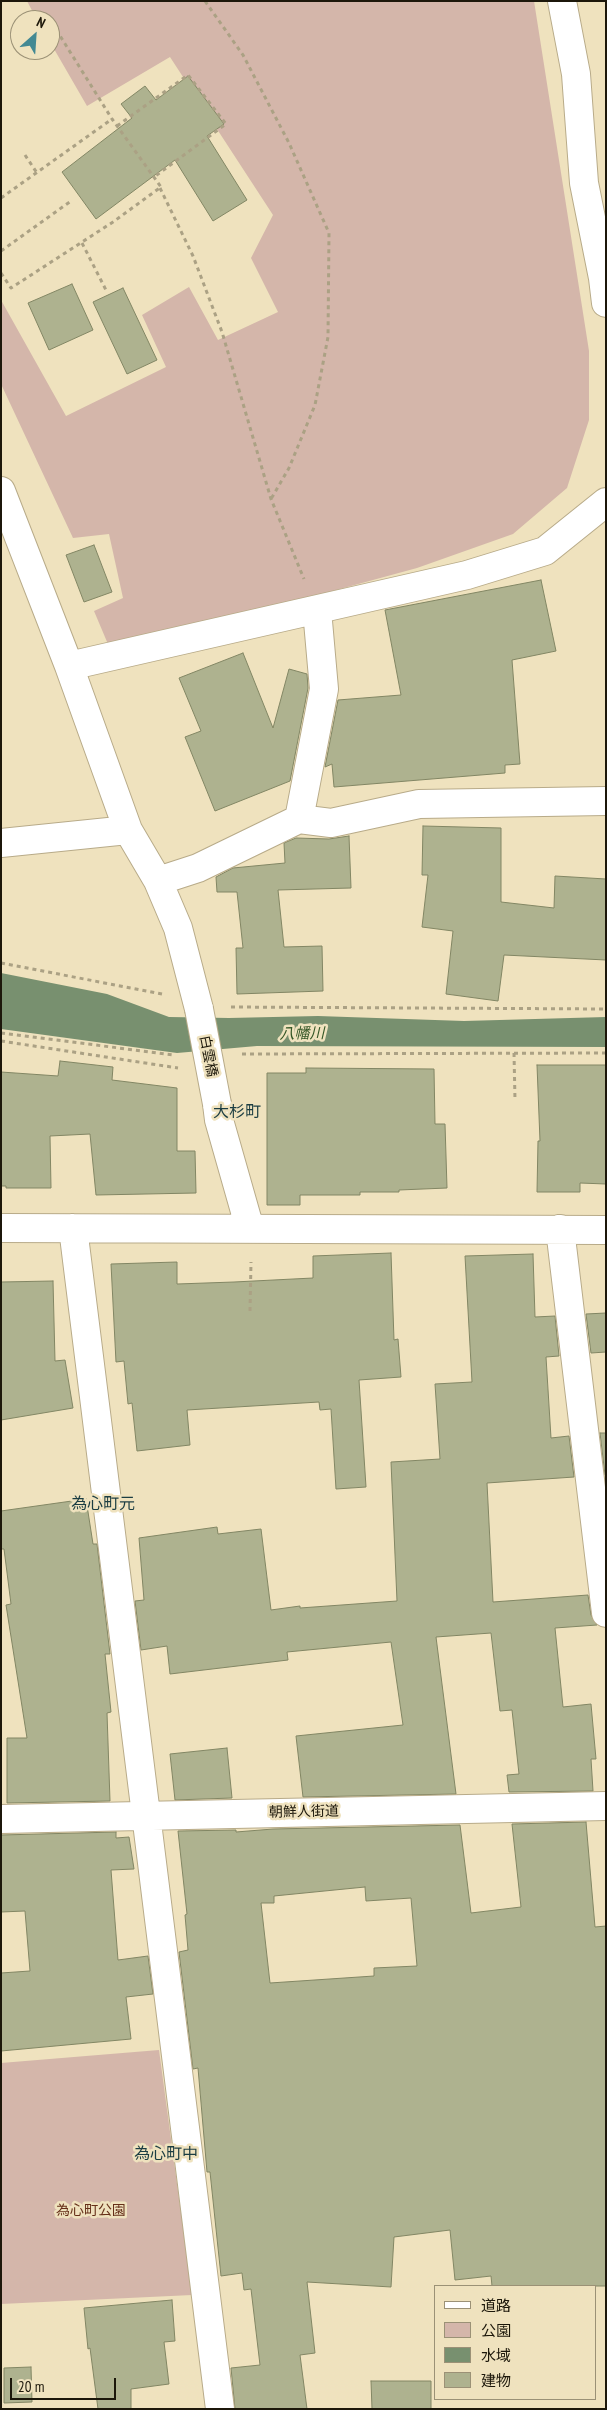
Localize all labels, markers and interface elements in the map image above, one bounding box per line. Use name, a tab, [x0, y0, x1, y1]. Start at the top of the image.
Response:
north arrow	[10, 10, 60, 60]
text: N	[34, 13, 48, 32]
water label: 八幡川	[279, 1025, 325, 1043]
street label: 白雲橋	[196, 1034, 220, 1078]
district label: 大杉町	[213, 1102, 261, 1122]
district label: 為心町元	[71, 1494, 135, 1514]
street label: 朝鮮人街道	[269, 1803, 339, 1821]
district label: 為心町中	[134, 2144, 198, 2164]
park label: 為心町公園	[56, 2203, 126, 2219]
legend	[434, 2285, 597, 2400]
text: 道路	[481, 2296, 511, 2315]
text: 公園	[481, 2321, 511, 2340]
text: 水域	[481, 2346, 511, 2365]
scale bar	[12, 2368, 119, 2400]
text: 建物	[481, 2371, 511, 2390]
text: 20 m	[18, 2377, 44, 2396]

